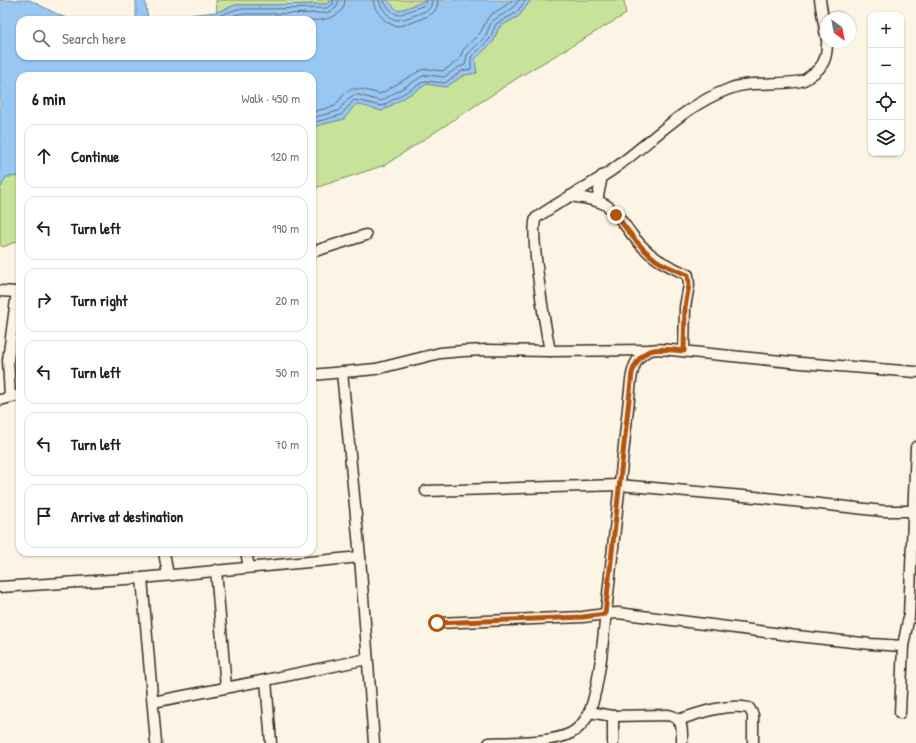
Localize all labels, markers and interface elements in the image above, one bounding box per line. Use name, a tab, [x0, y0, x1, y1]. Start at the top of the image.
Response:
north arrow	[820, 12, 856, 48]
map controls	[868, 12, 904, 156]
button: +	[868, 12, 904, 48]
search box	[16, 16, 316, 60]
icon: search	[30, 27, 52, 49]
text: Search here	[62, 28, 126, 49]
button: −	[868, 48, 904, 84]
button: locate	[868, 84, 904, 120]
text: 6 min	[32, 87, 66, 110]
text: Walk · 450 m	[241, 89, 300, 107]
button: layers	[868, 120, 904, 156]
icon: ahead	[33, 145, 55, 167]
text: Continue	[71, 146, 119, 167]
text: 120 m	[271, 147, 299, 165]
route end	[607, 206, 625, 224]
icon: left	[33, 217, 55, 239]
text: Turn left	[71, 218, 121, 239]
text: 190 m	[272, 219, 299, 237]
icon: right	[33, 289, 55, 311]
text: Turn right	[71, 290, 127, 311]
text: 20 m	[275, 291, 299, 309]
icon: left	[33, 361, 55, 383]
text: Turn left	[71, 362, 121, 383]
text: 50 m	[276, 363, 299, 381]
icon: left	[33, 433, 55, 455]
text: Turn left	[71, 434, 121, 455]
text: 70 m	[275, 435, 299, 453]
icon: arrive	[33, 505, 55, 527]
text: Arrive at destination	[71, 506, 183, 527]
route start	[428, 614, 446, 632]

